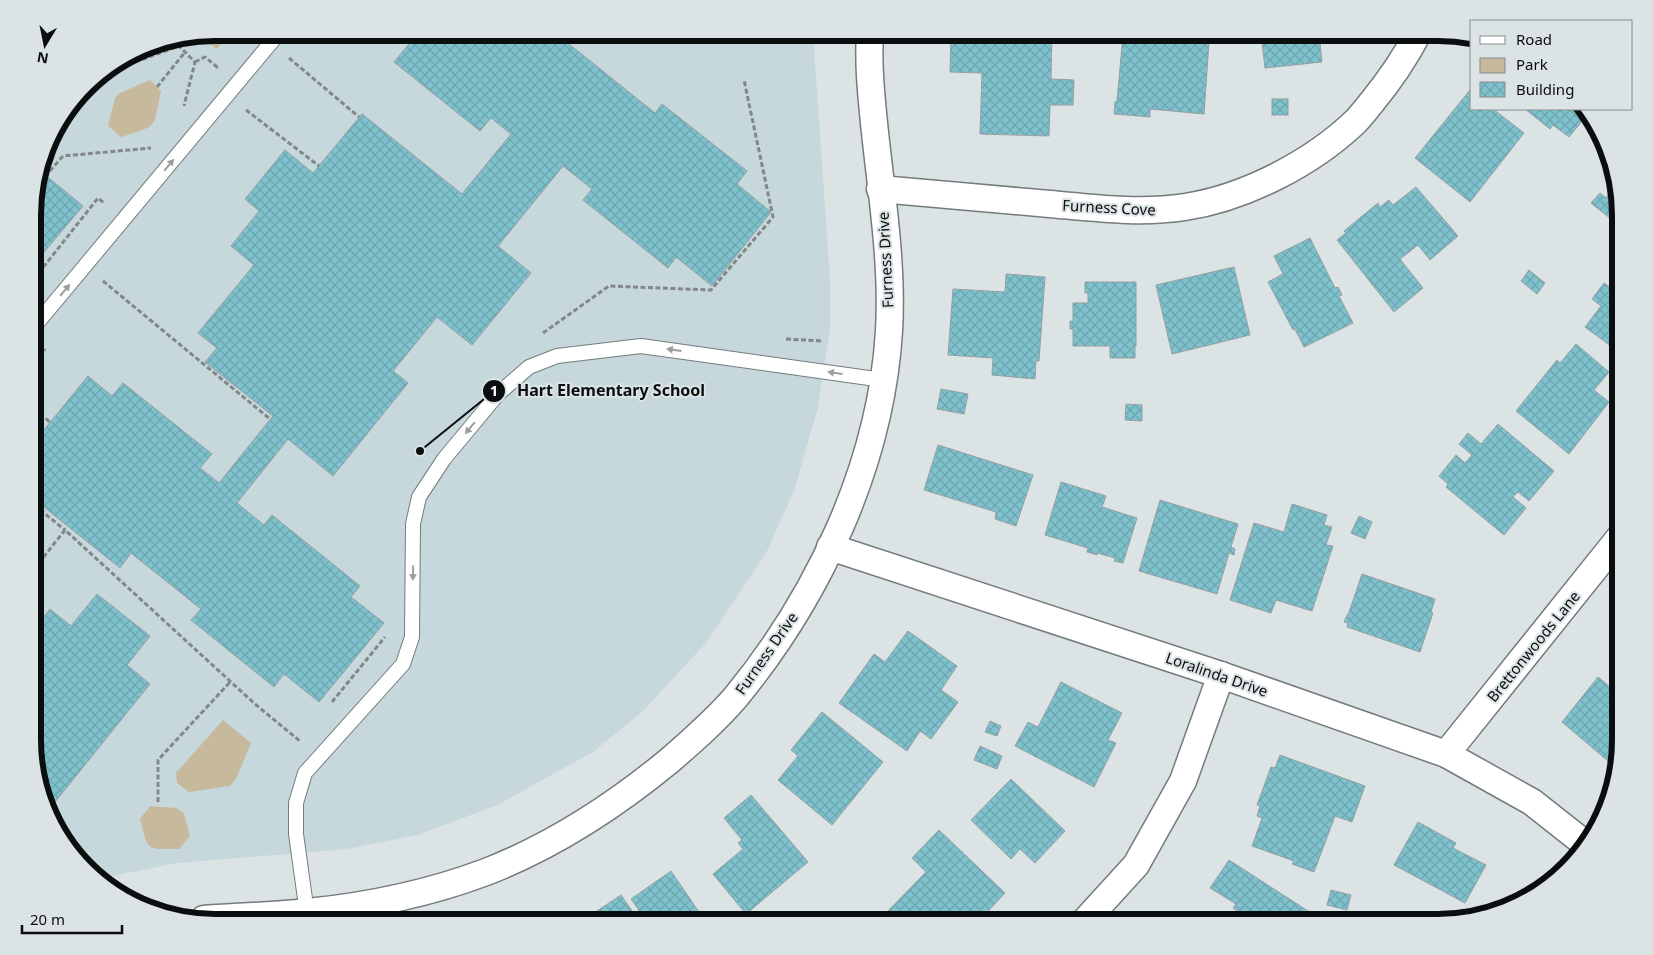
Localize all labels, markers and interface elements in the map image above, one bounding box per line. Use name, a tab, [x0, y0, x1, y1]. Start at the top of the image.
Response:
north arrow	[20, 20, 70, 70]
legend	[1470, 20, 1633, 110]
text: Road	[1516, 29, 1552, 49]
text: N	[35, 48, 50, 69]
text: Park	[1516, 54, 1548, 74]
text: Building	[1516, 79, 1574, 99]
one-way arrow	[163, 159, 174, 171]
street label: Furness Cove	[1062, 195, 1156, 219]
street label: Furness Drive	[872, 211, 898, 309]
one-way arrow	[60, 284, 71, 297]
one-way arrow	[666, 346, 682, 354]
one-way arrow	[826, 369, 842, 377]
callout: Hart Elementary School	[482, 375, 715, 406]
text: Hart Elementary School	[517, 379, 705, 401]
text: 1	[490, 380, 498, 400]
one-way arrow	[465, 421, 476, 434]
one-way arrow	[408, 565, 416, 581]
street label: Brettonwoods Lane	[1482, 586, 1584, 706]
street label: Furness Drive	[730, 608, 802, 698]
street label: Loralinda Drive	[1163, 647, 1271, 701]
scale bar	[22, 902, 122, 934]
text: 20 m	[30, 909, 65, 929]

